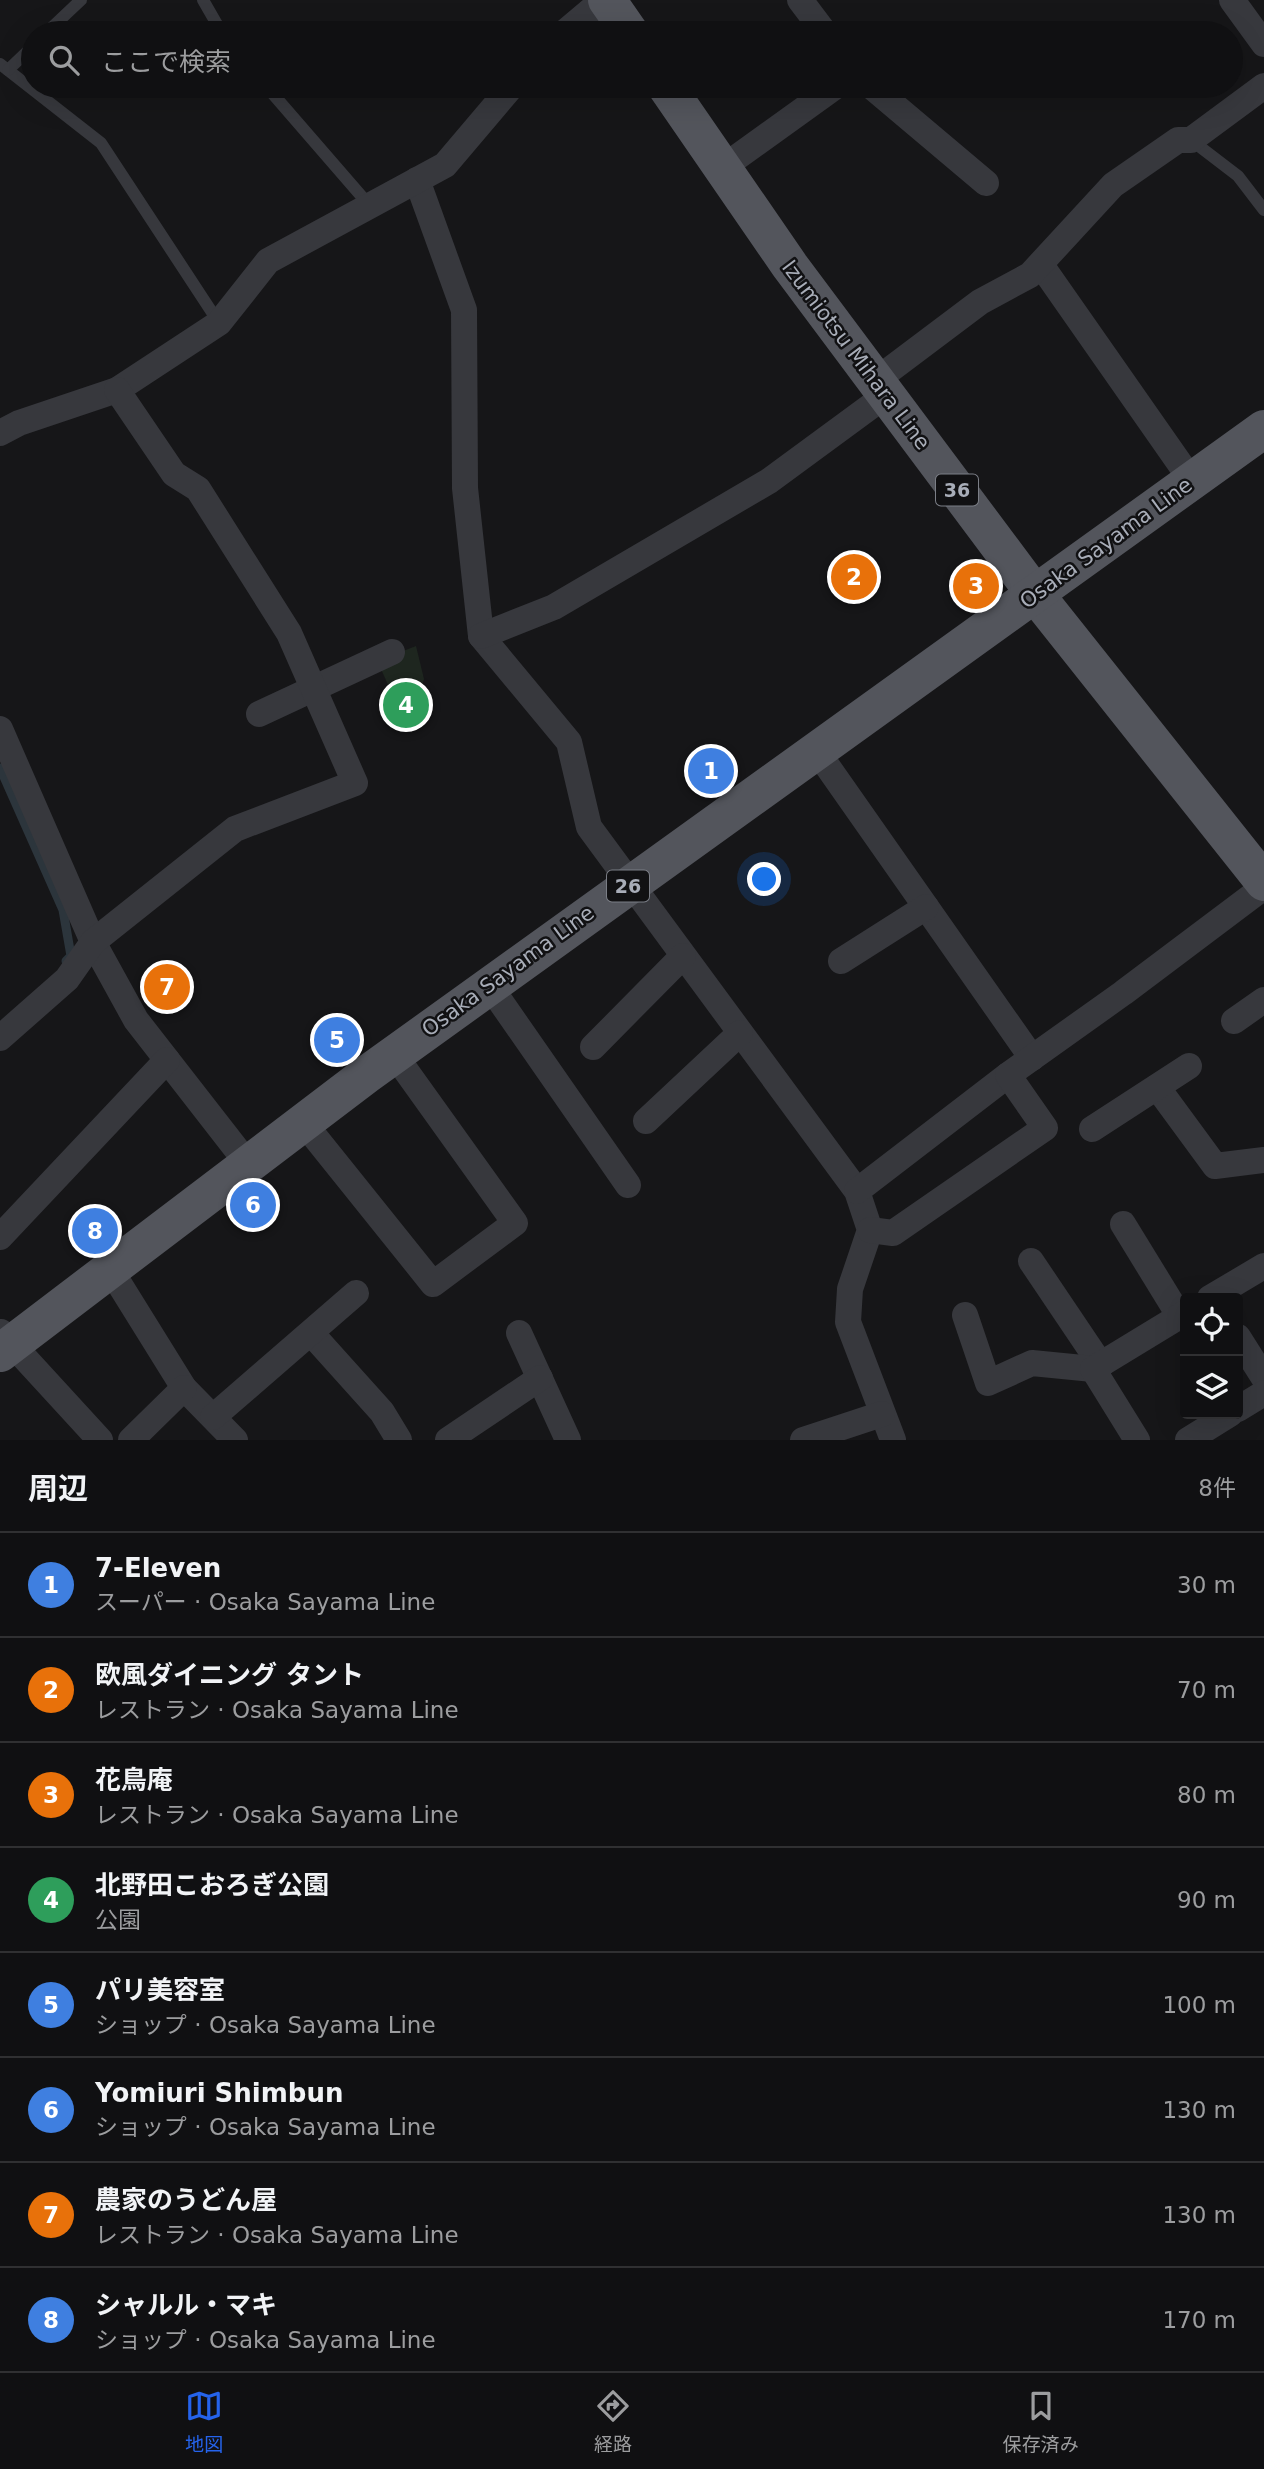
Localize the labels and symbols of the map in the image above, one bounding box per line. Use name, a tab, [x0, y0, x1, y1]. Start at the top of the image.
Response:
street label: Izumiotsu Mihara Line	[777, 256, 935, 454]
street label: Osaka Sayama Line	[1015, 472, 1197, 614]
road number: 36	[936, 475, 978, 505]
pin: 2	[831, 551, 877, 603]
pin: 3	[953, 560, 999, 612]
pin: 4	[383, 679, 429, 731]
pin: 1	[688, 745, 734, 797]
your location	[747, 862, 781, 896]
road number: 26	[607, 870, 649, 902]
street label: Osaka Sayama Line	[417, 900, 599, 1042]
pin: 7	[144, 961, 190, 1013]
pin: 5	[314, 1014, 360, 1066]
pin: 6	[230, 1179, 276, 1231]
pin: 8	[72, 1205, 118, 1257]

